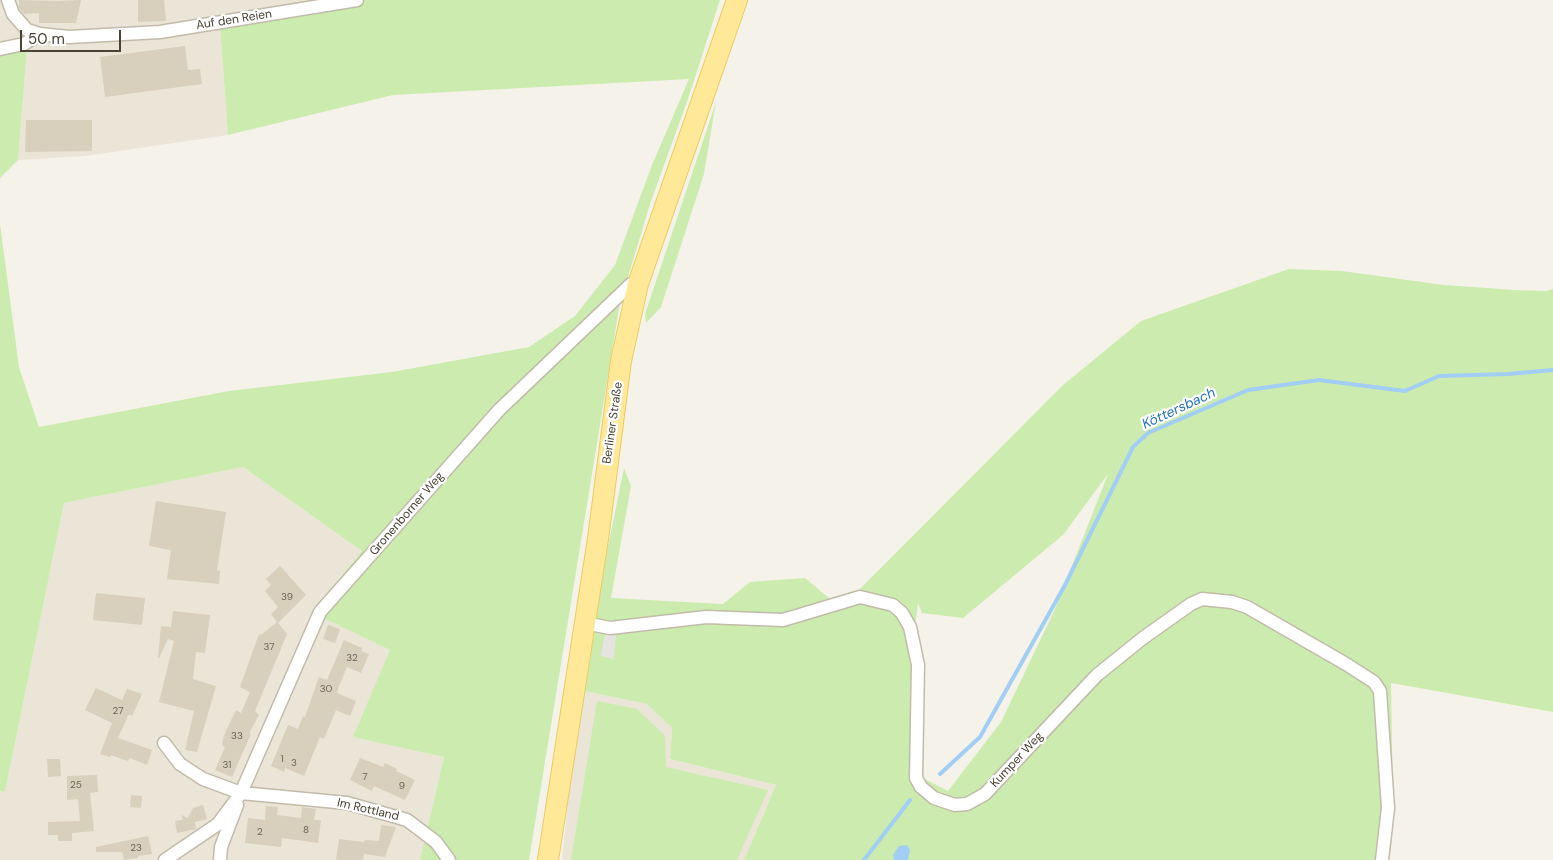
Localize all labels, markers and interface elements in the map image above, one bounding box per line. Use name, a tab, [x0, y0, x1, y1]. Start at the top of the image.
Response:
street label: Auf den Reien	[195, 7, 273, 33]
scale bar	[22, 20, 124, 52]
text: 50 m	[28, 29, 65, 49]
street label: Berliner Straße	[600, 381, 626, 465]
water label: Köttersbach	[1140, 385, 1218, 433]
street label: Gronenborner Weg	[367, 469, 447, 559]
house number: 39	[281, 591, 293, 603]
house number: 37	[263, 641, 275, 653]
house number: 32	[346, 652, 358, 664]
house number: 30	[320, 683, 332, 695]
house number: 27	[113, 705, 123, 717]
street label: Kumper Weg	[988, 729, 1046, 791]
house number: 33	[231, 730, 243, 742]
house number: 1	[280, 753, 284, 765]
house number: 3	[291, 757, 297, 769]
house number: 31	[223, 759, 231, 771]
house number: 7	[362, 771, 368, 783]
house number: 25	[70, 779, 82, 791]
house number: 9	[399, 780, 405, 792]
street label: Im Rottland	[336, 796, 400, 824]
house number: 8	[303, 824, 309, 836]
house number: 2	[257, 826, 263, 838]
house number: 23	[130, 842, 142, 854]

